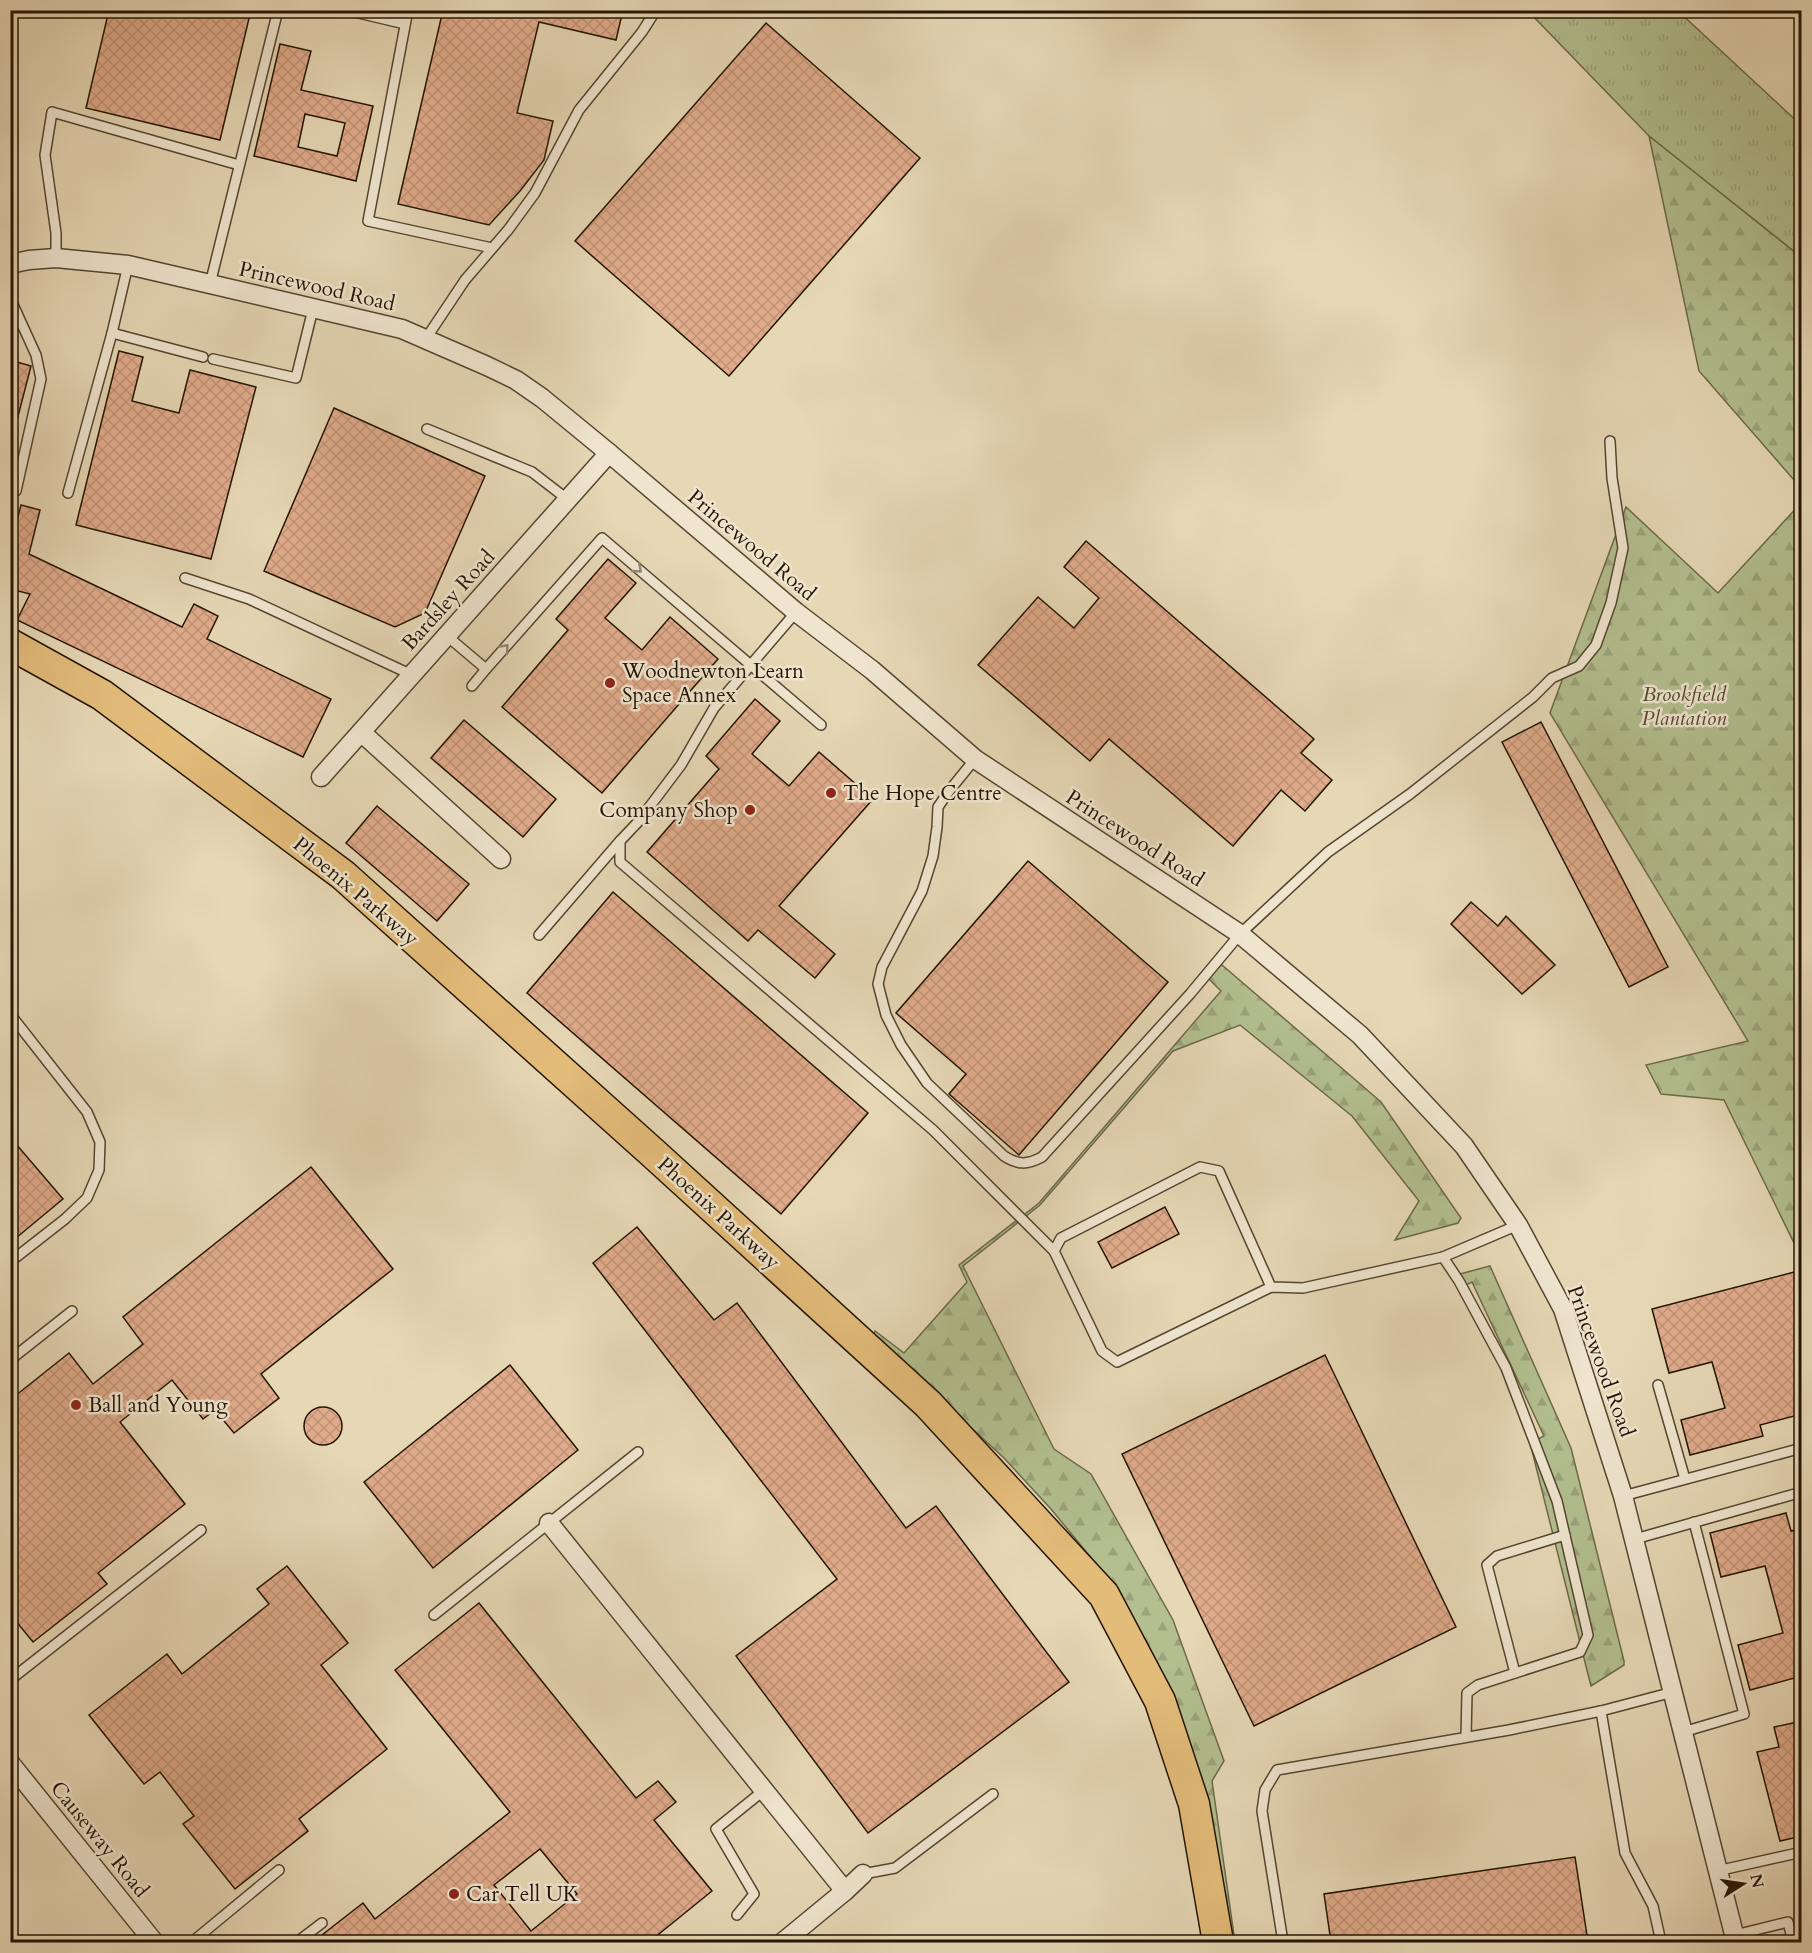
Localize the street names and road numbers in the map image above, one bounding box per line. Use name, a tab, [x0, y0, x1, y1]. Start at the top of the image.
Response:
street label: Princewood Road	[236, 254, 398, 319]
street label: Princewood Road	[681, 483, 822, 608]
street label: Bardsley Road	[395, 543, 502, 657]
street label: Princewood Road	[1060, 783, 1210, 894]
street label: Phoenix Parkway	[287, 830, 425, 953]
street label: Phoenix Parkway	[651, 1150, 786, 1276]
street label: Princewood Road	[1560, 1281, 1641, 1441]
street label: Causeway Road	[44, 1775, 156, 1904]

